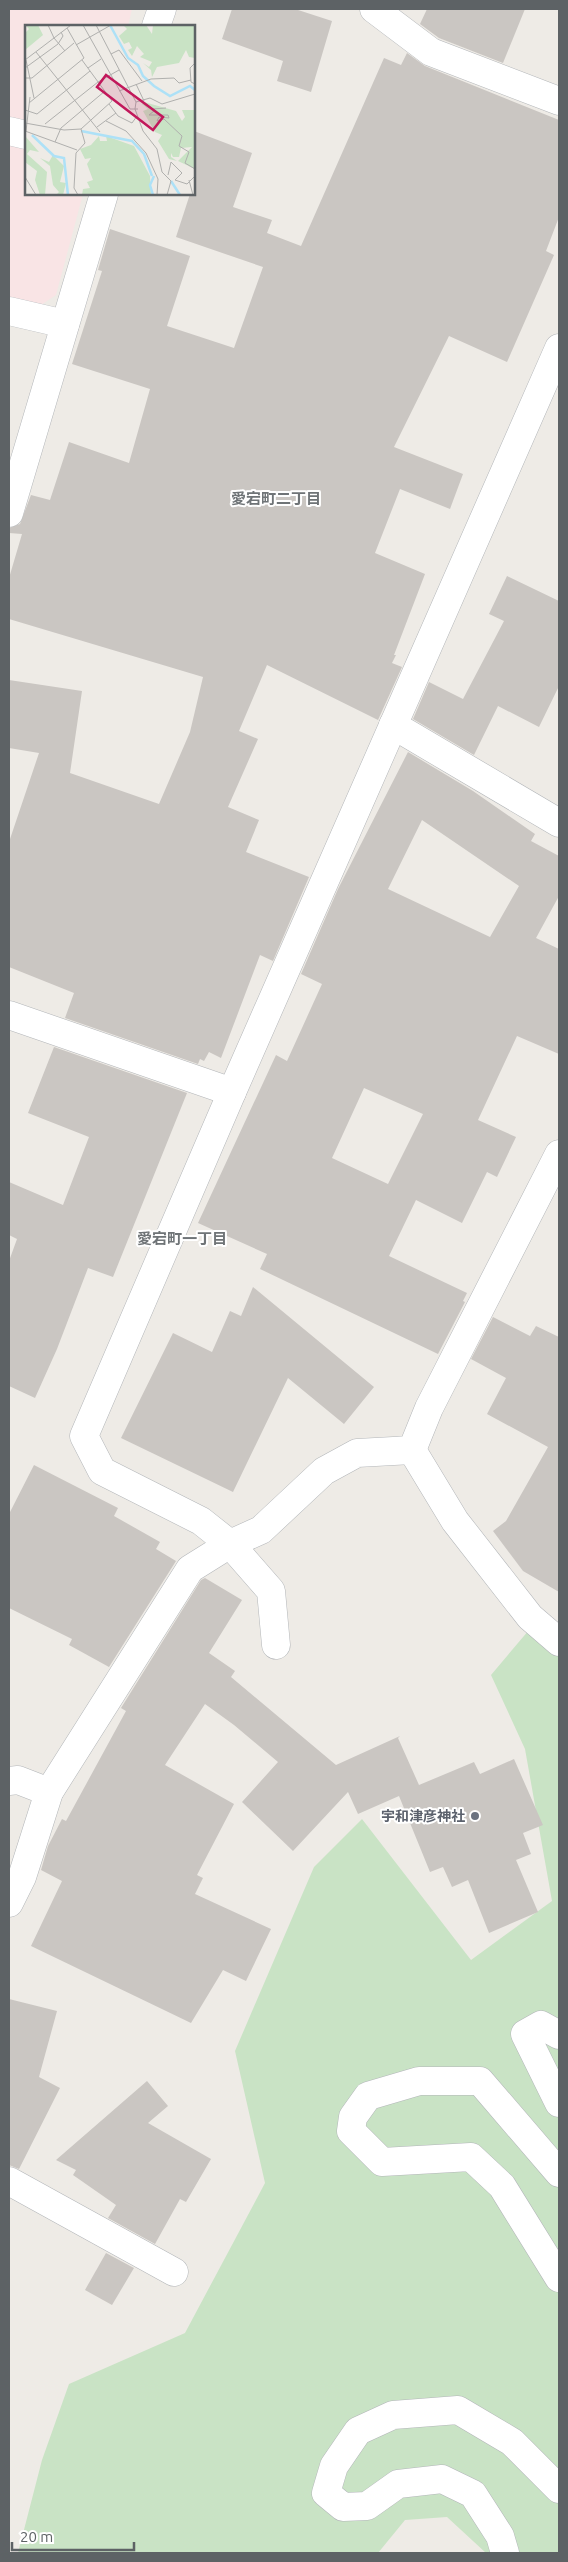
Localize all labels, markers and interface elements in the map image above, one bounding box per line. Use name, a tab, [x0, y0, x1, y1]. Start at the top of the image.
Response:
inset map	[25, 25, 195, 195]
district label: 愛宕町二丁目	[231, 490, 321, 507]
district label: 愛宕町一丁目	[137, 1230, 227, 1247]
place label: 宇和津彦神社	[381, 1808, 465, 1824]
marker: 宇和津彦神社	[469, 1810, 481, 1822]
scale bar	[12, 2520, 135, 2552]
text: 20 m	[20, 2528, 53, 2545]

